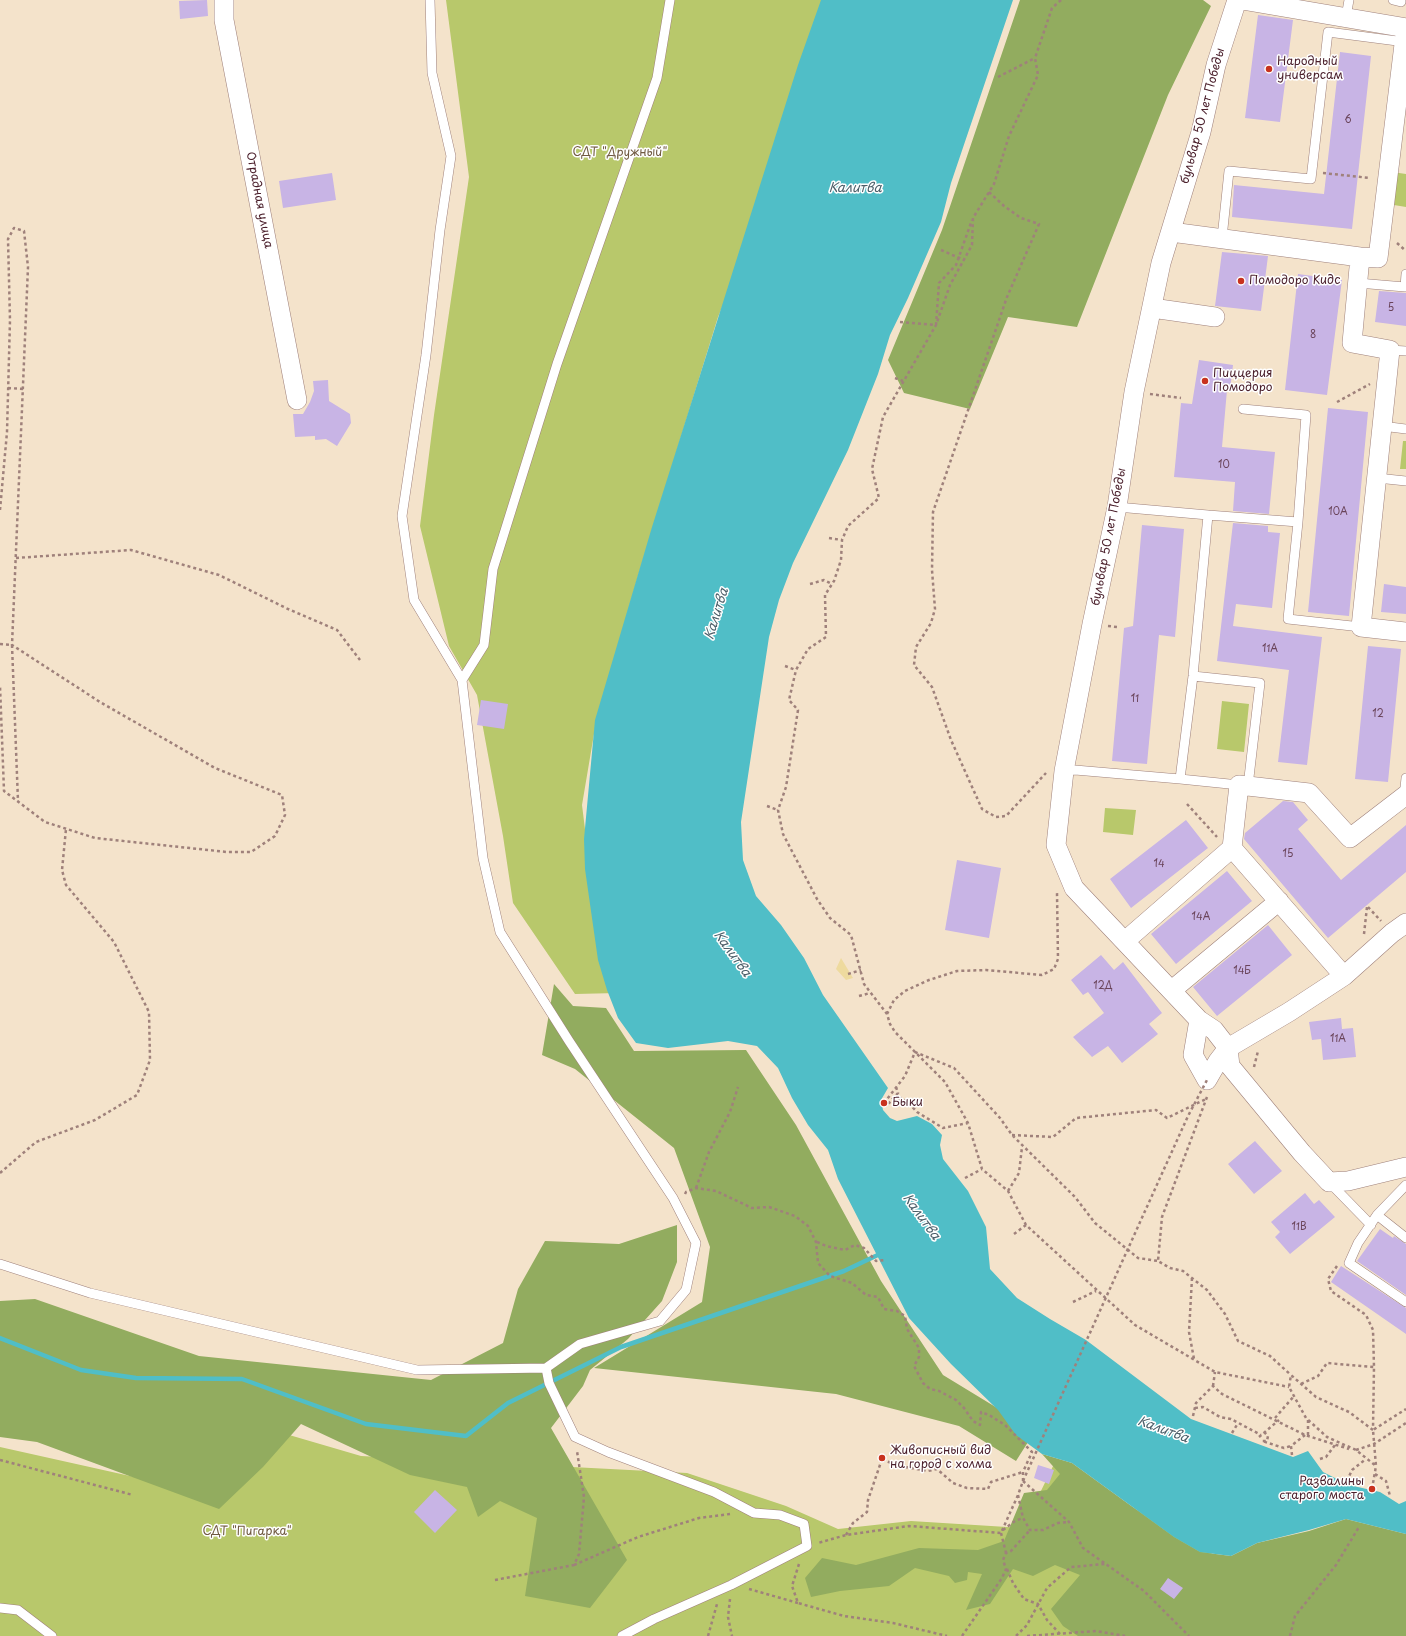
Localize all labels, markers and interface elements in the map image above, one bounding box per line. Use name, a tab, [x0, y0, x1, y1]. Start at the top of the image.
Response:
street label: бульвар 50 лет Победы	[1178, 47, 1228, 185]
place label: Народный универсам	[1277, 55, 1343, 83]
marker: Народный универсам	[1264, 64, 1274, 74]
house number: 6	[1344, 114, 1352, 126]
park label: СДТ "Дружный"	[573, 146, 667, 160]
street label: Отрадная улица	[243, 150, 275, 250]
water label: Калитва	[828, 180, 882, 196]
place label: Помодоро Кидс	[1249, 274, 1340, 288]
marker: Помодоро Кидс	[1236, 276, 1246, 286]
house number: 5	[1388, 302, 1394, 314]
house number: 8	[1310, 329, 1316, 341]
place label: Пиццерия Помодоро	[1213, 367, 1273, 395]
marker: Пиццерия Помодоро	[1200, 376, 1210, 386]
house number: 10	[1218, 459, 1230, 471]
street label: бульвар 50 лет Победы	[1089, 467, 1129, 607]
house number: 10А	[1328, 506, 1348, 518]
water label: Калитва	[702, 586, 732, 642]
house number: 11А	[1262, 643, 1278, 655]
house number: 11	[1131, 693, 1139, 705]
house number: 12	[1372, 708, 1384, 720]
house number: 15	[1283, 848, 1293, 860]
house number: 14	[1153, 858, 1165, 870]
house number: 14А	[1192, 911, 1210, 923]
water label: Калитва	[710, 928, 754, 980]
house number: 14Б	[1233, 965, 1251, 977]
house number: 12Д	[1093, 980, 1113, 992]
house number: 11А	[1330, 1033, 1346, 1045]
place label: Быки	[892, 1096, 923, 1110]
marker: Быки	[879, 1098, 889, 1108]
water label: Калитва	[899, 1191, 943, 1243]
house number: 11В	[1292, 1221, 1306, 1233]
water label: Калитва	[1135, 1414, 1191, 1446]
place label: Живописный вид на город с холма	[890, 1444, 992, 1472]
marker: Живописный вид на город с холма	[877, 1453, 887, 1463]
place label: Развалины старого моста	[1279, 1475, 1364, 1503]
marker: Развалины старого моста	[1367, 1484, 1377, 1494]
park label: СДТ "Пигарка"	[202, 1525, 292, 1539]

